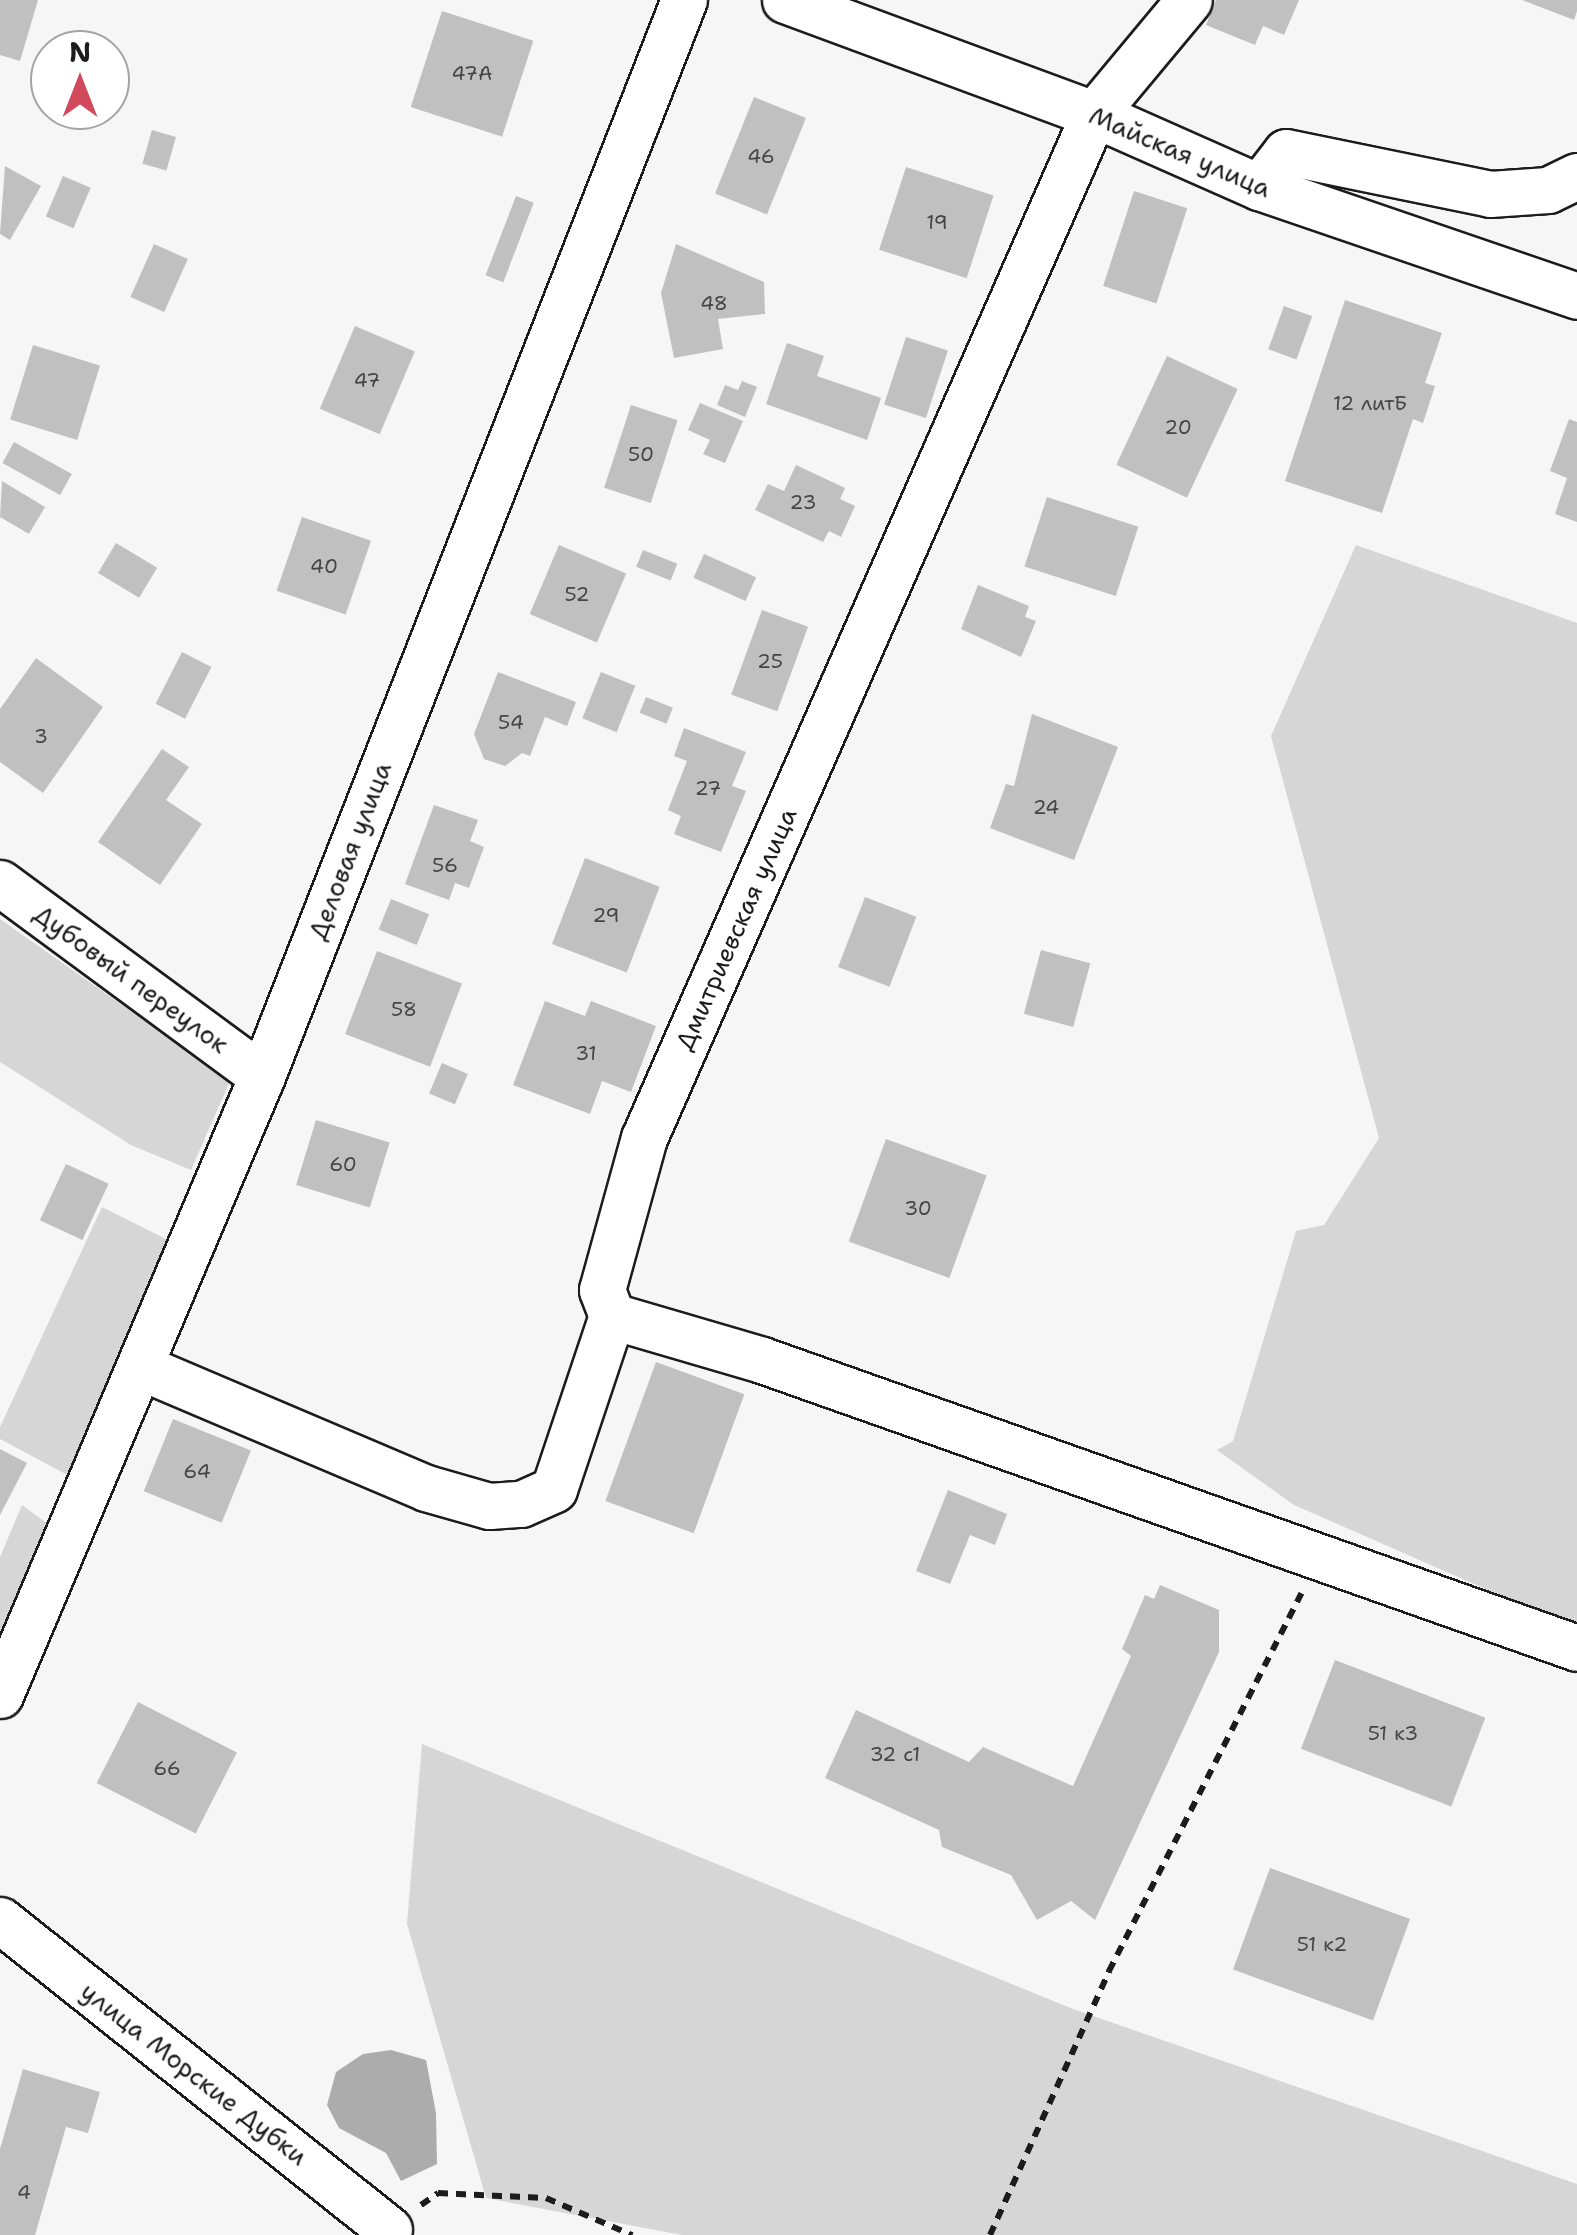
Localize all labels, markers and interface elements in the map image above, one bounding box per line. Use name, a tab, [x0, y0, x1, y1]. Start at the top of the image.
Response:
north arrow	[30, 30, 130, 130]
text: N	[69, 33, 91, 71]
house number: 47А	[451, 61, 493, 85]
street label: Майская улица	[1085, 100, 1275, 204]
house number: 46	[747, 144, 775, 168]
house number: 19	[926, 210, 948, 234]
house number: 48	[700, 291, 728, 315]
house number: 47	[354, 368, 380, 392]
house number: 12 литБ	[1333, 391, 1407, 415]
house number: 20	[1164, 415, 1192, 439]
house number: 50	[628, 442, 654, 466]
house number: 23	[790, 490, 816, 514]
house number: 40	[310, 554, 338, 578]
house number: 52	[564, 582, 590, 606]
house number: 25	[757, 649, 783, 673]
house number: 54	[498, 710, 524, 734]
house number: 3	[34, 724, 48, 748]
street label: Деловая улица	[302, 758, 398, 944]
house number: 27	[695, 776, 721, 800]
house number: 24	[1033, 795, 1059, 819]
street label: Дмитриевская улица	[669, 803, 803, 1055]
house number: 56	[432, 853, 458, 877]
street label: Дубовый переулок	[28, 898, 234, 1060]
house number: 29	[593, 903, 619, 927]
house number: 58	[391, 997, 417, 1021]
house number: 31	[575, 1041, 597, 1065]
house number: 60	[329, 1152, 357, 1176]
house number: 30	[904, 1196, 932, 1220]
house number: 64	[183, 1459, 211, 1483]
house number: 51 к3	[1368, 1721, 1418, 1745]
house number: 32 с1	[870, 1742, 920, 1766]
house number: 66	[153, 1756, 181, 1780]
house number: 51 к2	[1297, 1932, 1347, 1956]
street label: улица Морские Дубки	[75, 1976, 313, 2172]
house number: 4	[17, 2180, 31, 2204]

